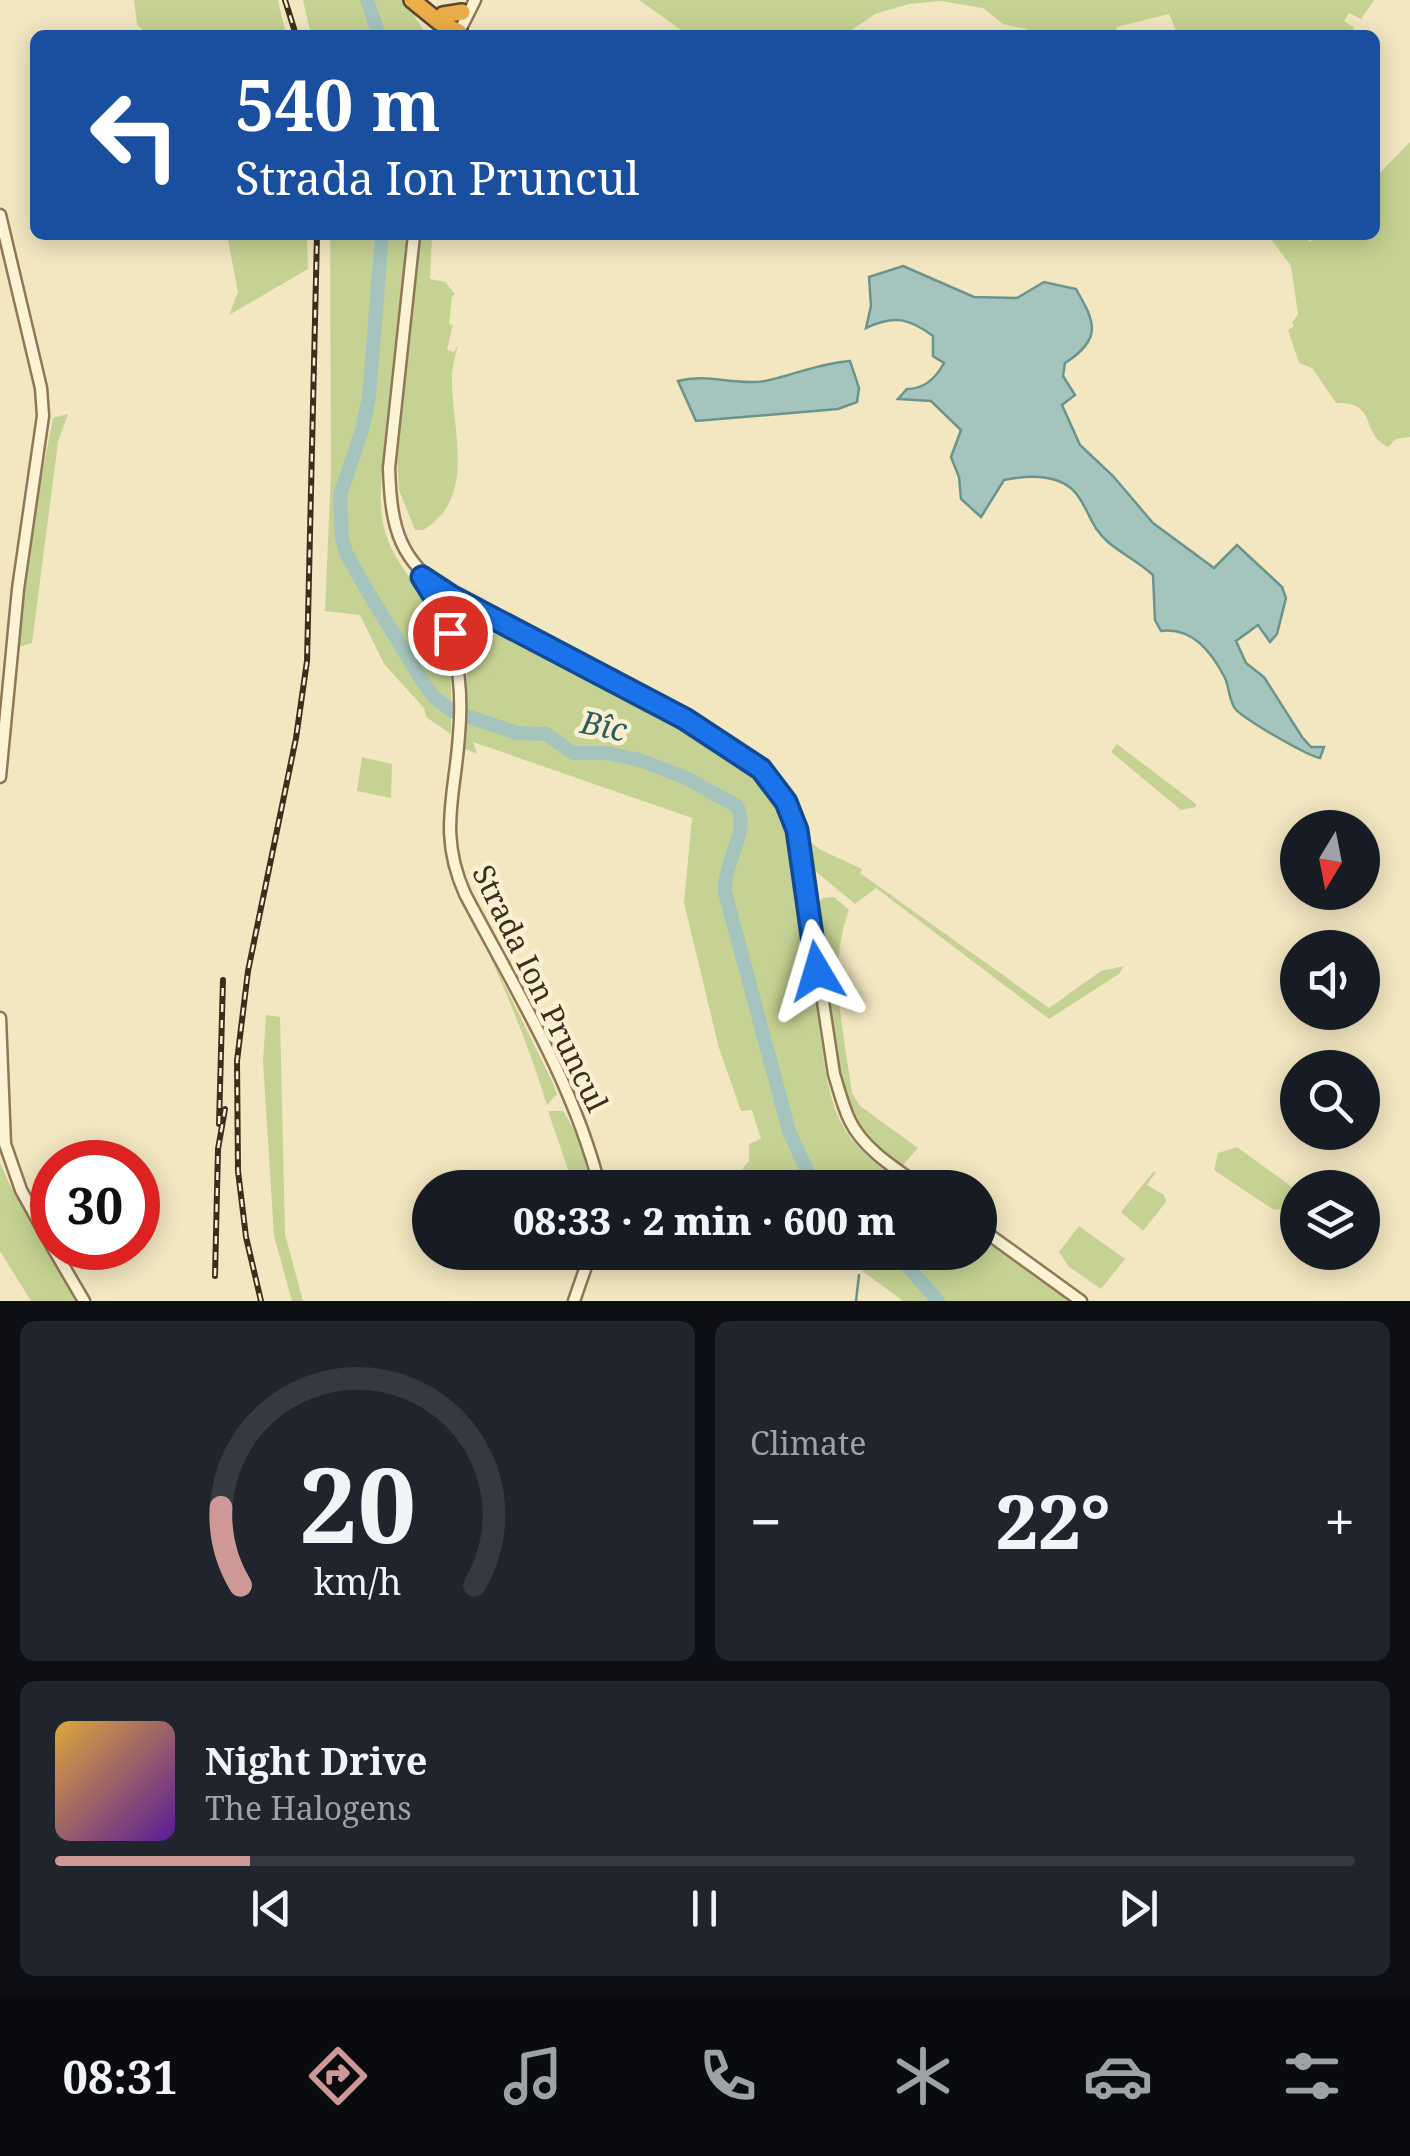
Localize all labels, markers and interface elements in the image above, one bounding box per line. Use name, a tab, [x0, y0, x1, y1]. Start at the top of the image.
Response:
text: 540 m	[235, 56, 441, 152]
icon: left	[70, 70, 200, 200]
text: Strada Ion Pruncul	[235, 147, 639, 208]
pin	[408, 591, 493, 676]
icon: arrive	[423, 606, 478, 661]
water label: Bîc	[576, 699, 631, 751]
north arrow	[1280, 810, 1380, 910]
map controls	[1280, 810, 1380, 1270]
street label: Strada Ion Pruncul	[463, 858, 619, 1118]
position arrow	[765, 919, 869, 1023]
button: sound	[1280, 930, 1380, 1030]
button: search	[1280, 1050, 1380, 1150]
speed limit sign: 30	[30, 1140, 160, 1270]
button: layers	[1280, 1170, 1380, 1270]
text: 08:33 · 2 min · 600 m	[513, 1194, 896, 1246]
text: Climate	[750, 1421, 866, 1464]
text: 20	[299, 1432, 416, 1573]
text: 22°	[996, 1469, 1111, 1571]
text: −	[750, 1483, 782, 1558]
text: +	[1324, 1483, 1355, 1558]
text: km/h	[314, 1557, 401, 1605]
text: Night Drive	[205, 1734, 427, 1786]
text: The Halogens	[205, 1786, 412, 1829]
icon: previous	[244, 1881, 299, 1936]
icon: pause	[677, 1881, 732, 1936]
icon: next	[1111, 1881, 1166, 1936]
icon: directions	[303, 2041, 373, 2111]
icon: music	[498, 2041, 568, 2111]
icon: phone	[693, 2041, 763, 2111]
icon: climate	[888, 2041, 958, 2111]
icon: car	[1083, 2041, 1153, 2111]
icon: filters	[1277, 2041, 1347, 2111]
text: 08:31	[62, 2046, 178, 2107]

